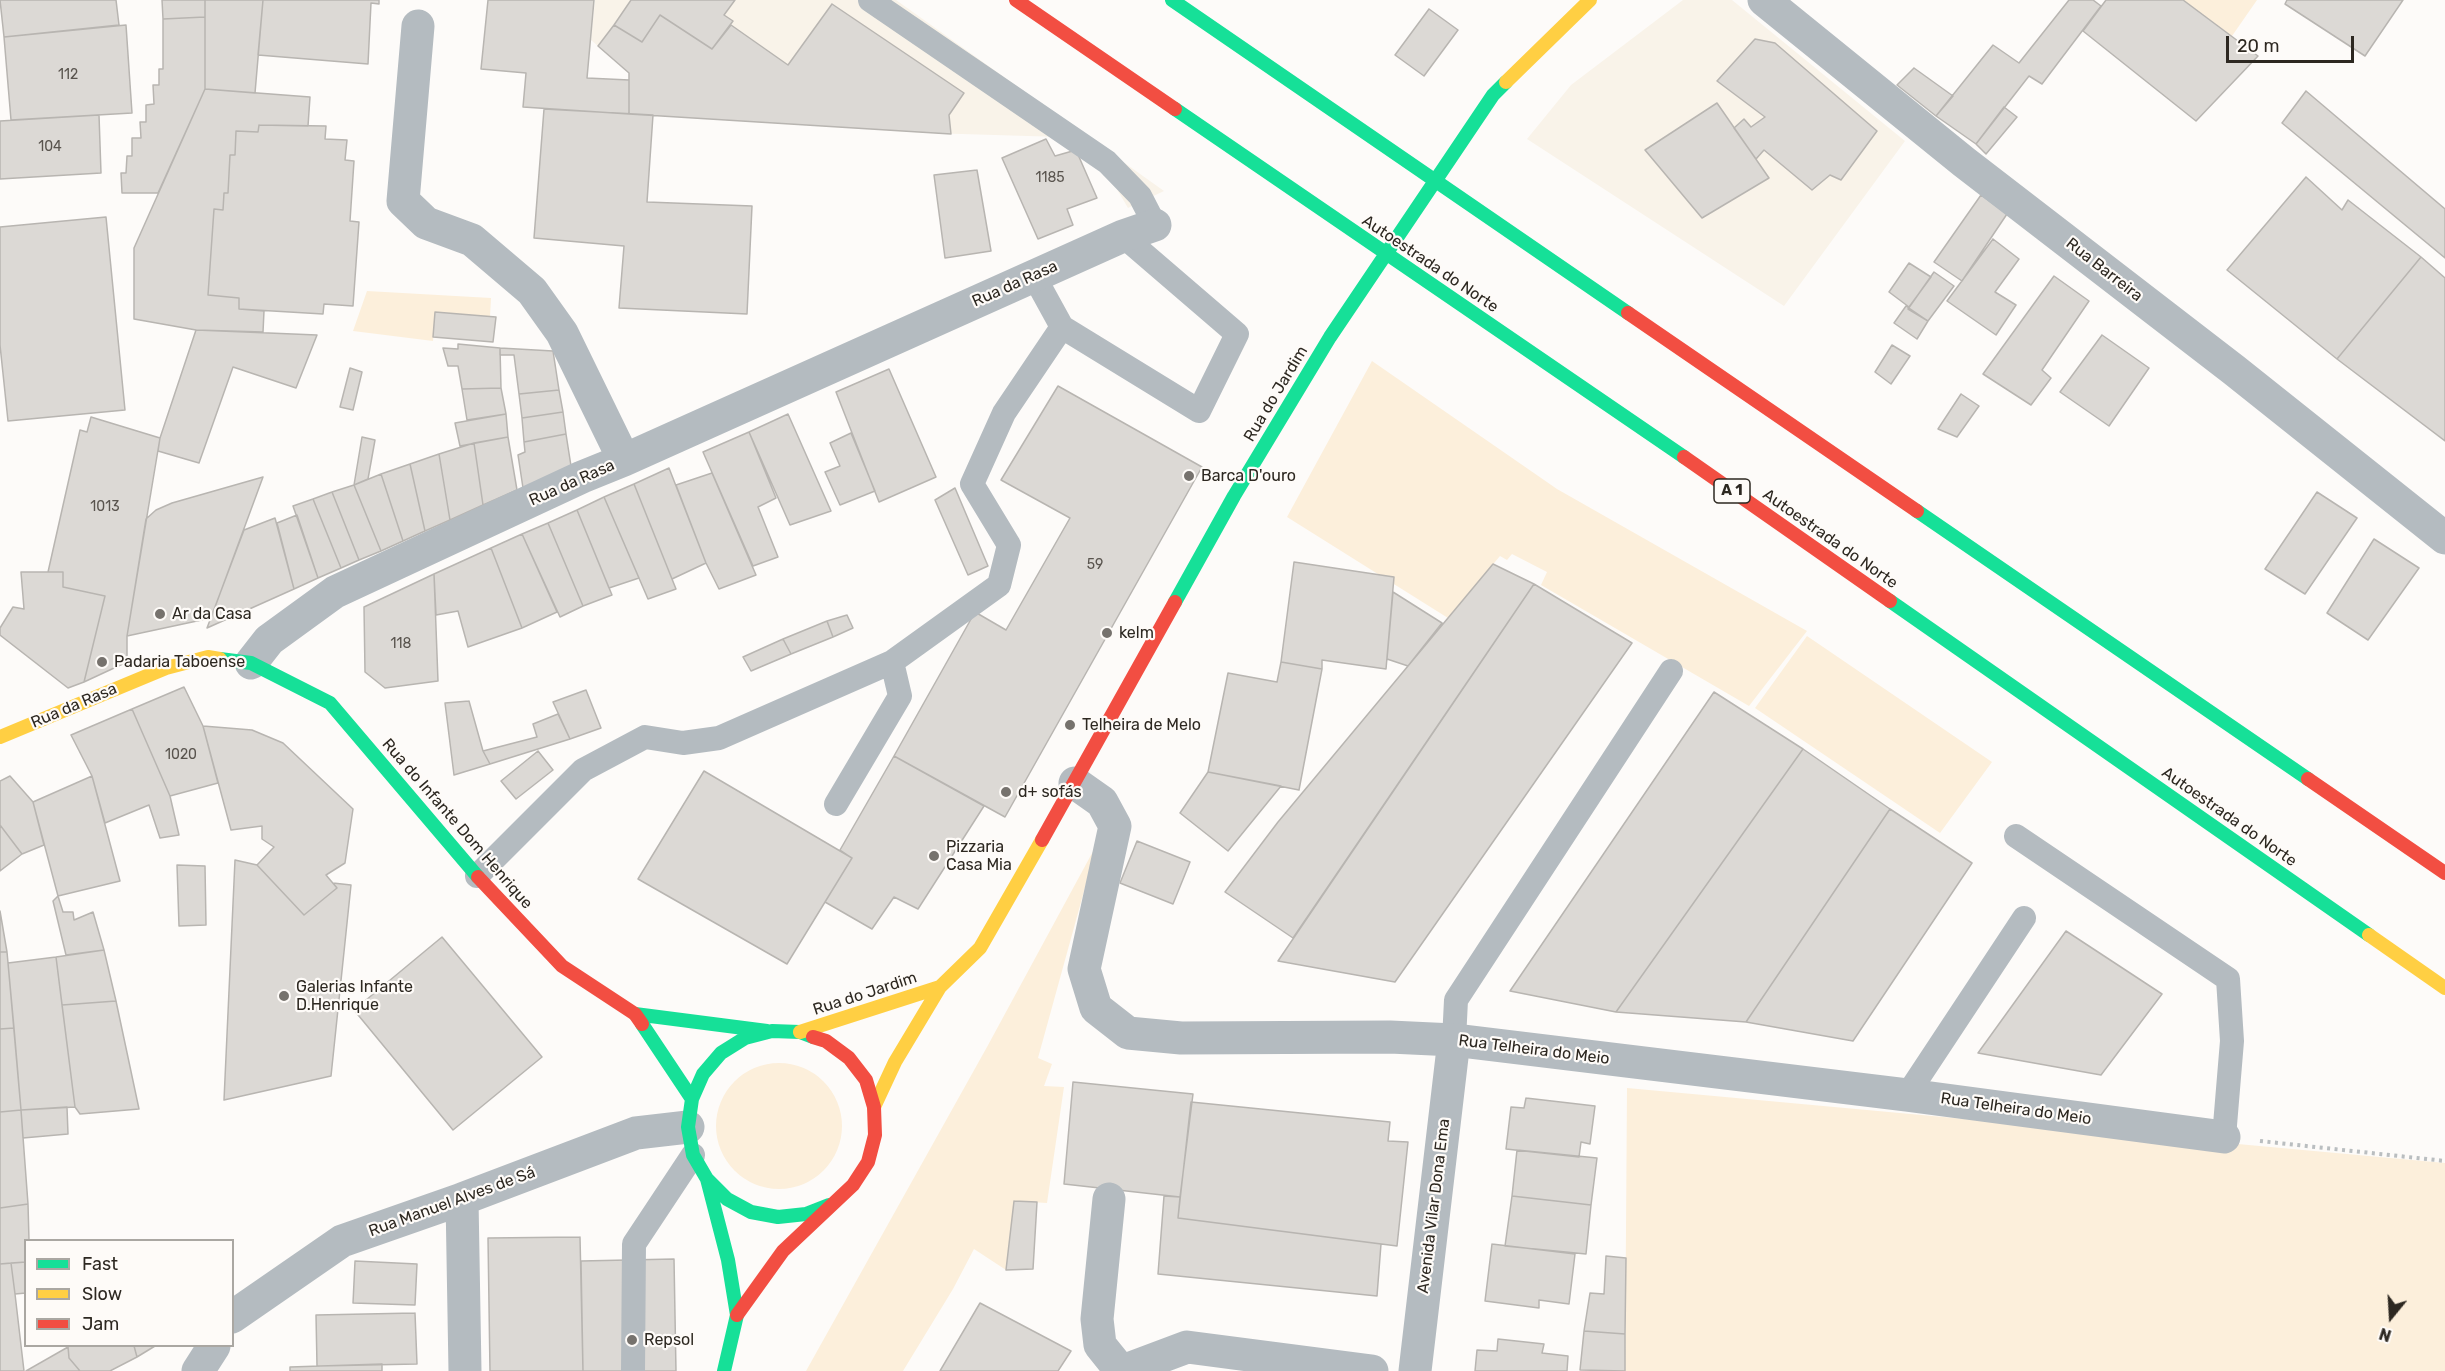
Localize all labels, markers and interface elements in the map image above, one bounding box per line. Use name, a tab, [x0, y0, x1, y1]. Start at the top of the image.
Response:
scale bar	[2229, 24, 2356, 62]
text: 20 m	[2237, 35, 2279, 57]
house number: 112	[58, 67, 78, 83]
house number: 104	[38, 139, 62, 155]
house number: 1185	[1035, 170, 1065, 186]
street label: Autoestrada do Norte	[1358, 211, 1502, 317]
street label: Rua Barreira	[2062, 234, 2146, 306]
street label: Rua da Rasa	[969, 257, 1061, 311]
street label: Rua do Jardim	[1240, 343, 1312, 445]
street label: Rua da Rasa	[526, 456, 618, 510]
place label: Barca D'ouro	[1201, 466, 1296, 486]
marker: Barca D'ouro	[1182, 469, 1196, 483]
road number: A 1	[1714, 479, 1750, 503]
street label: Autoestrada do Norte	[1759, 485, 1901, 593]
house number: 1013	[90, 499, 120, 515]
house number: 59	[1087, 557, 1103, 573]
place label: Ar da Casa	[172, 604, 251, 624]
marker: Ar da Casa	[153, 607, 167, 621]
place label: kelm	[1119, 623, 1154, 643]
marker: kelm	[1100, 626, 1114, 640]
house number: 118	[391, 636, 411, 652]
place label: Padaria Taboense	[114, 652, 245, 672]
marker: Padaria Taboense	[95, 655, 109, 669]
street label: Rua da Rasa	[28, 679, 120, 733]
place label: Telheira de Melo	[1082, 715, 1201, 735]
marker: Telheira de Melo	[1063, 718, 1077, 732]
street label: Rua do Infante Dom Henrique	[378, 735, 536, 913]
house number: 1020	[165, 747, 197, 763]
street label: Autoestrada do Norte	[2158, 763, 2300, 871]
place label: d+ sofás	[1018, 782, 1082, 802]
marker: d+ sofás	[999, 785, 1013, 799]
place label: Pizzaria Casa Mia	[946, 837, 1012, 875]
marker: Pizzaria Casa Mia	[927, 849, 941, 863]
street label: Rua do Jardim	[811, 968, 919, 1020]
place label: Galerias Infante D.Henrique	[296, 977, 413, 1015]
marker: Galerias Infante D.Henrique	[277, 989, 291, 1003]
street label: Rua Telheira do Meio	[1457, 1031, 1611, 1069]
street label: Rua Telheira do Meio	[1939, 1089, 2093, 1129]
street label: Avenida Vilar Dona Ema	[1414, 1117, 1454, 1295]
street label: Rua Manuel Alves de Sá	[366, 1163, 538, 1241]
legend	[24, 1239, 234, 1347]
text: Fast	[82, 1253, 118, 1275]
text: Slow	[82, 1283, 122, 1305]
north arrow	[2361, 1287, 2421, 1347]
text: Jam	[82, 1313, 119, 1335]
text: N	[2377, 1324, 2394, 1345]
place label: Repsol	[644, 1330, 694, 1350]
marker: Repsol	[625, 1333, 639, 1347]

